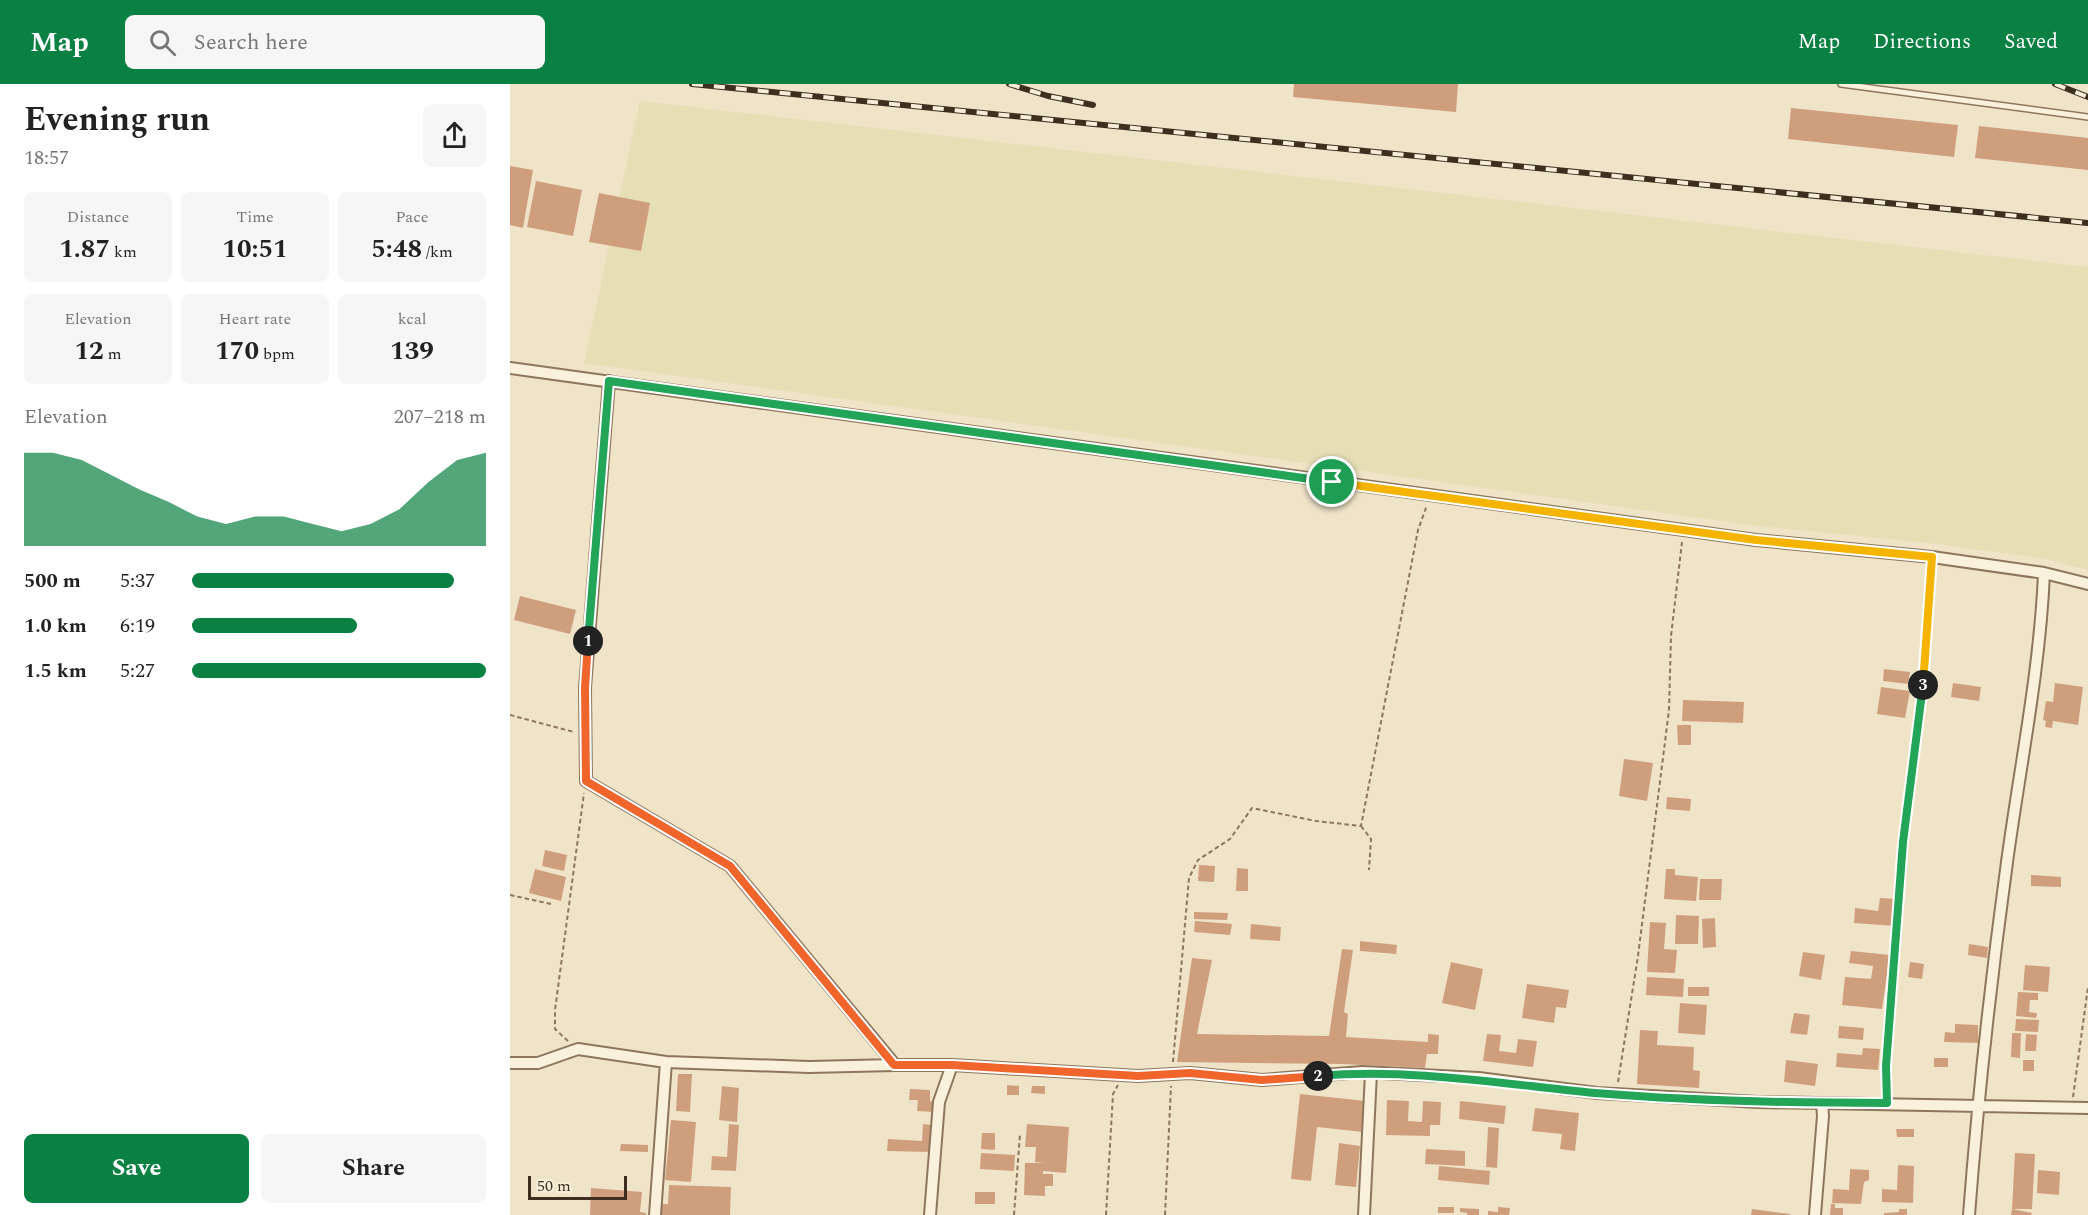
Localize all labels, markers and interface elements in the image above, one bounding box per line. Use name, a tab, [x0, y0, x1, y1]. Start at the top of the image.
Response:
search box	[125, 15, 545, 69]
text: Map	[30, 21, 89, 64]
icon: search	[146, 26, 179, 59]
text: Search here	[194, 26, 308, 59]
text: Map	[1798, 26, 1840, 58]
text: Directions	[1873, 26, 1971, 58]
text: Saved	[2004, 26, 2058, 58]
text: Evening run	[24, 95, 210, 145]
button: share	[423, 104, 486, 167]
text: 18:57	[24, 143, 69, 173]
text: Distance	[67, 205, 129, 229]
text: Time	[236, 205, 274, 229]
text: Pace	[395, 205, 429, 229]
text: 1.87	[59, 229, 110, 269]
text: 10:51	[222, 229, 288, 269]
text: 5:48	[371, 229, 422, 269]
text: km	[110, 240, 137, 264]
text: /km	[422, 240, 453, 264]
text: Elevation	[64, 307, 132, 331]
text: Heart rate	[219, 307, 291, 331]
text: kcal	[398, 307, 426, 331]
text: 12	[75, 331, 104, 371]
text: 170	[215, 331, 259, 371]
text: 139	[390, 331, 434, 371]
text: m	[104, 342, 121, 366]
text: bpm	[259, 342, 295, 366]
text: Elevation	[24, 402, 108, 432]
text: 207–218 m	[394, 402, 486, 432]
pin	[1306, 456, 1357, 507]
icon: arrive	[1315, 465, 1348, 498]
text: 500 m	[24, 566, 81, 596]
text: 5:37	[120, 566, 155, 596]
text: 1.0 km	[24, 611, 87, 641]
text: 6:19	[120, 611, 155, 641]
pin: 1	[573, 626, 603, 656]
text: 1	[584, 629, 592, 653]
text: 1.5 km	[24, 656, 87, 686]
text: 5:27	[120, 656, 155, 686]
pin: 3	[1908, 670, 1938, 700]
text: 3	[1919, 673, 1927, 697]
pin: 2	[1303, 1061, 1333, 1091]
text: 2	[1314, 1064, 1322, 1088]
button: Save	[24, 1134, 249, 1203]
button: Share	[261, 1134, 486, 1203]
scale bar	[528, 1173, 627, 1200]
text: 50 m	[537, 1174, 571, 1198]

